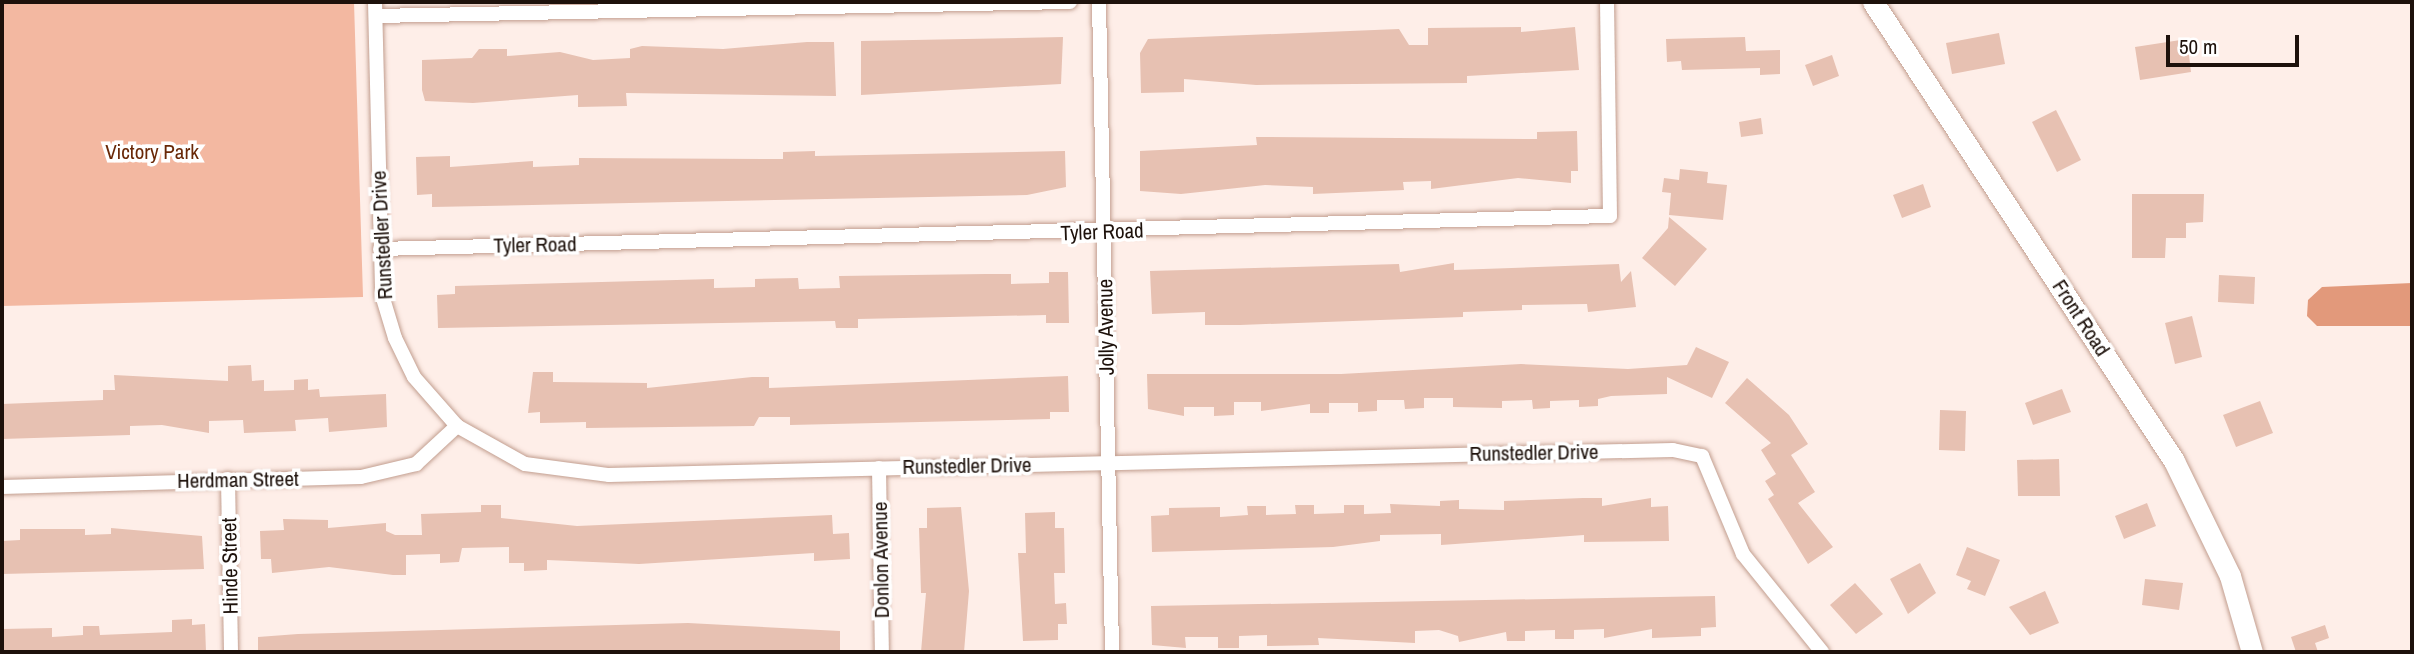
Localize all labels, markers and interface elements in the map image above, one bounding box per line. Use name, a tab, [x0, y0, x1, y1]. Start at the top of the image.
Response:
scale bar	[2169, 21, 2302, 65]
text: 50 m	[2179, 32, 2217, 61]
park label: Victory Park	[105, 139, 199, 165]
street label: Runstedler Drive	[366, 170, 398, 300]
street label: Tyler Road	[1060, 218, 1144, 246]
street label: Tyler Road	[493, 232, 577, 258]
street label: Front Road	[2047, 275, 2115, 361]
street label: Jolly Avenue	[1093, 278, 1119, 376]
street label: Runstedler Drive	[1469, 439, 1599, 467]
street label: Runstedler Drive	[902, 452, 1032, 480]
street label: Herdman Street	[177, 466, 299, 494]
street label: Donlon Avenue	[867, 501, 895, 619]
street label: Hinde Street	[217, 517, 243, 615]

